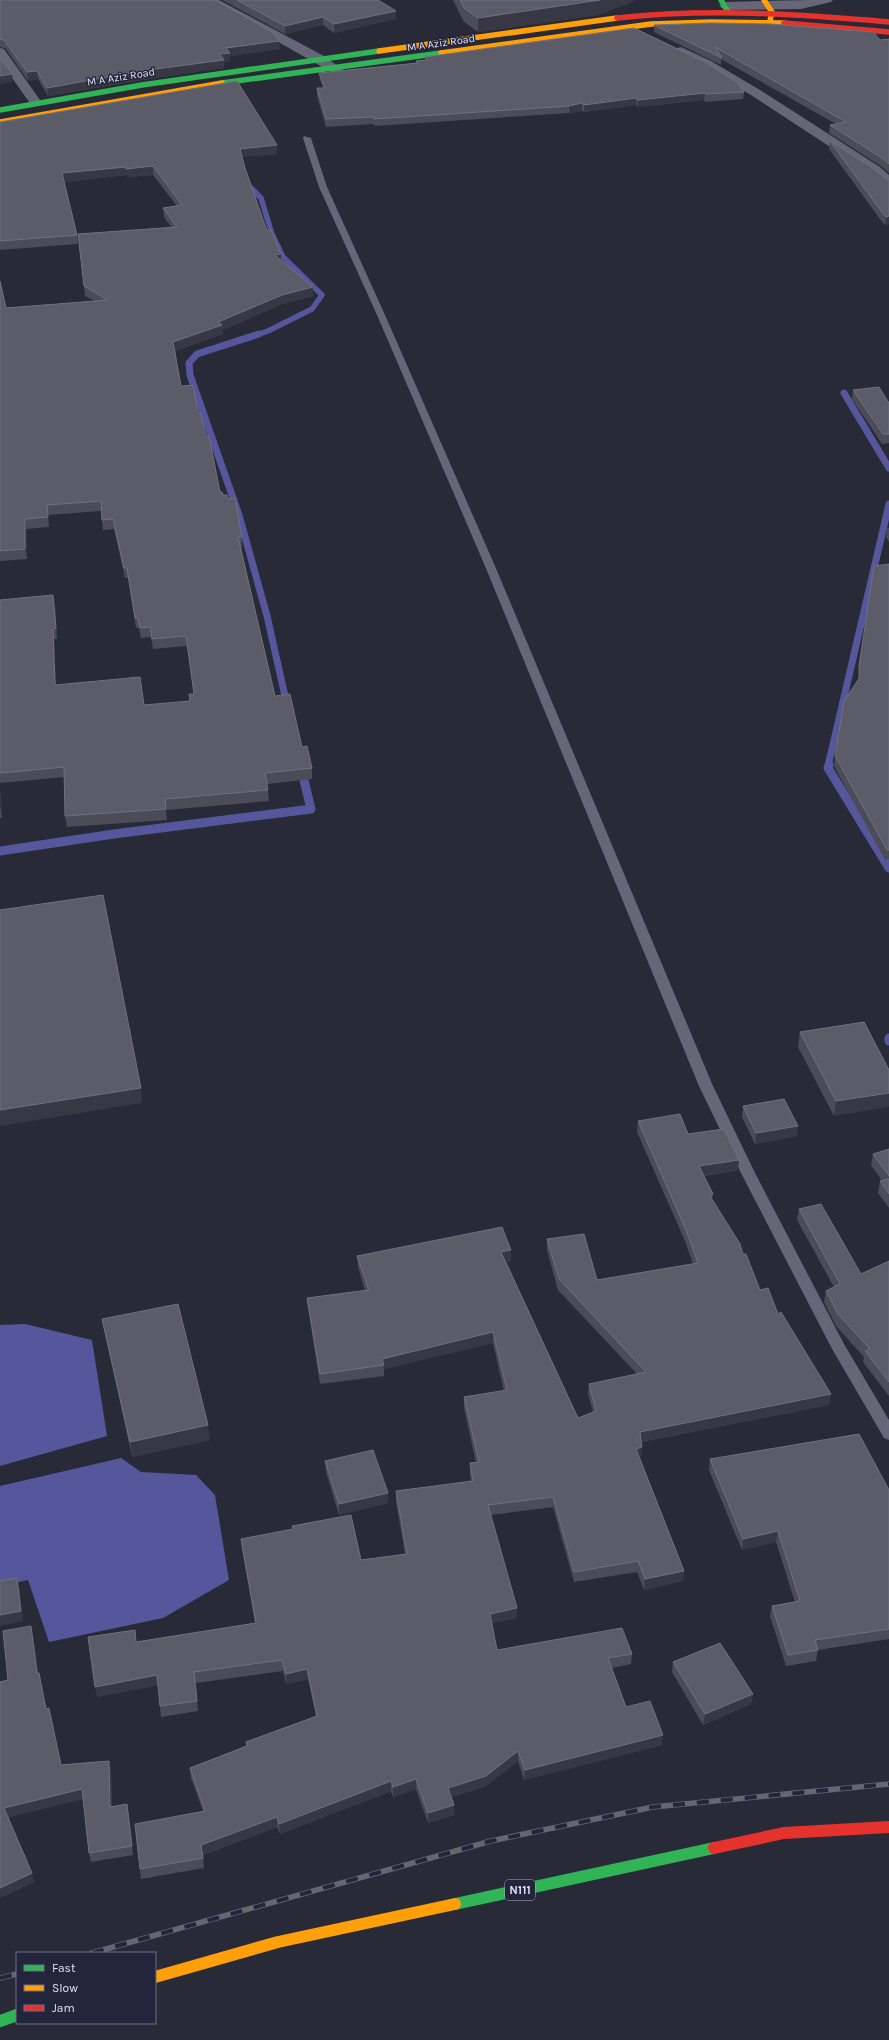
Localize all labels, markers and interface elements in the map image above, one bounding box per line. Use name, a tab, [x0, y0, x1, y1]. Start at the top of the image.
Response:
street label: M A Aziz Road	[406, 32, 476, 54]
street label: M A Aziz Road	[86, 65, 156, 89]
road number: N111	[505, 1880, 535, 1900]
legend	[16, 1952, 156, 2024]
text: Fast	[52, 1961, 76, 1975]
text: Slow	[52, 1981, 78, 1995]
text: Jam	[52, 2001, 75, 2015]

